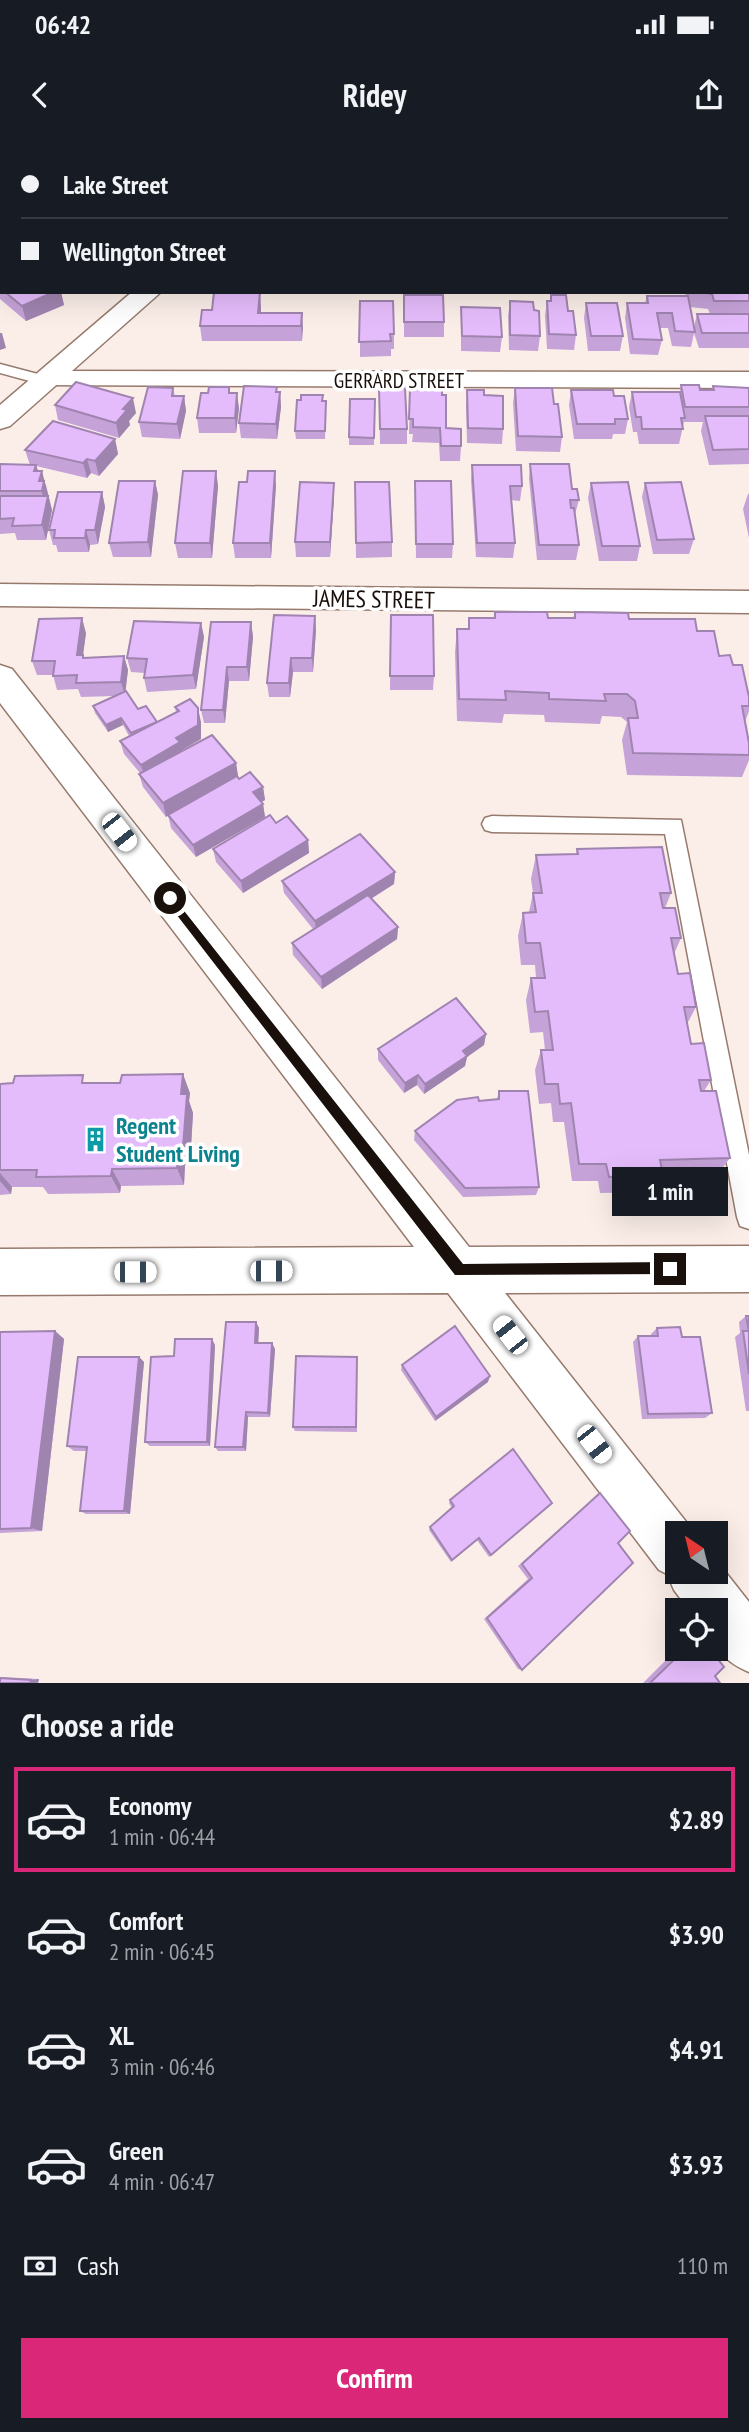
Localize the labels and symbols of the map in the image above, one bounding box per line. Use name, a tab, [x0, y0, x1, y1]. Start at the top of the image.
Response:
street label: GERRARD STREET	[334, 367, 465, 394]
street label: JAMES STREET	[312, 582, 435, 616]
car	[98, 809, 141, 855]
route start	[154, 882, 186, 914]
place label: Regent Student Living	[116, 1110, 240, 1169]
building icon: Regent Student Living	[82, 1125, 110, 1153]
callout: 1 min	[612, 1168, 728, 1216]
route end	[654, 1253, 686, 1285]
car	[251, 1261, 293, 1282]
car	[115, 1262, 157, 1283]
car	[489, 1312, 532, 1358]
car	[573, 1421, 616, 1467]
north arrow	[665, 1521, 728, 1584]

